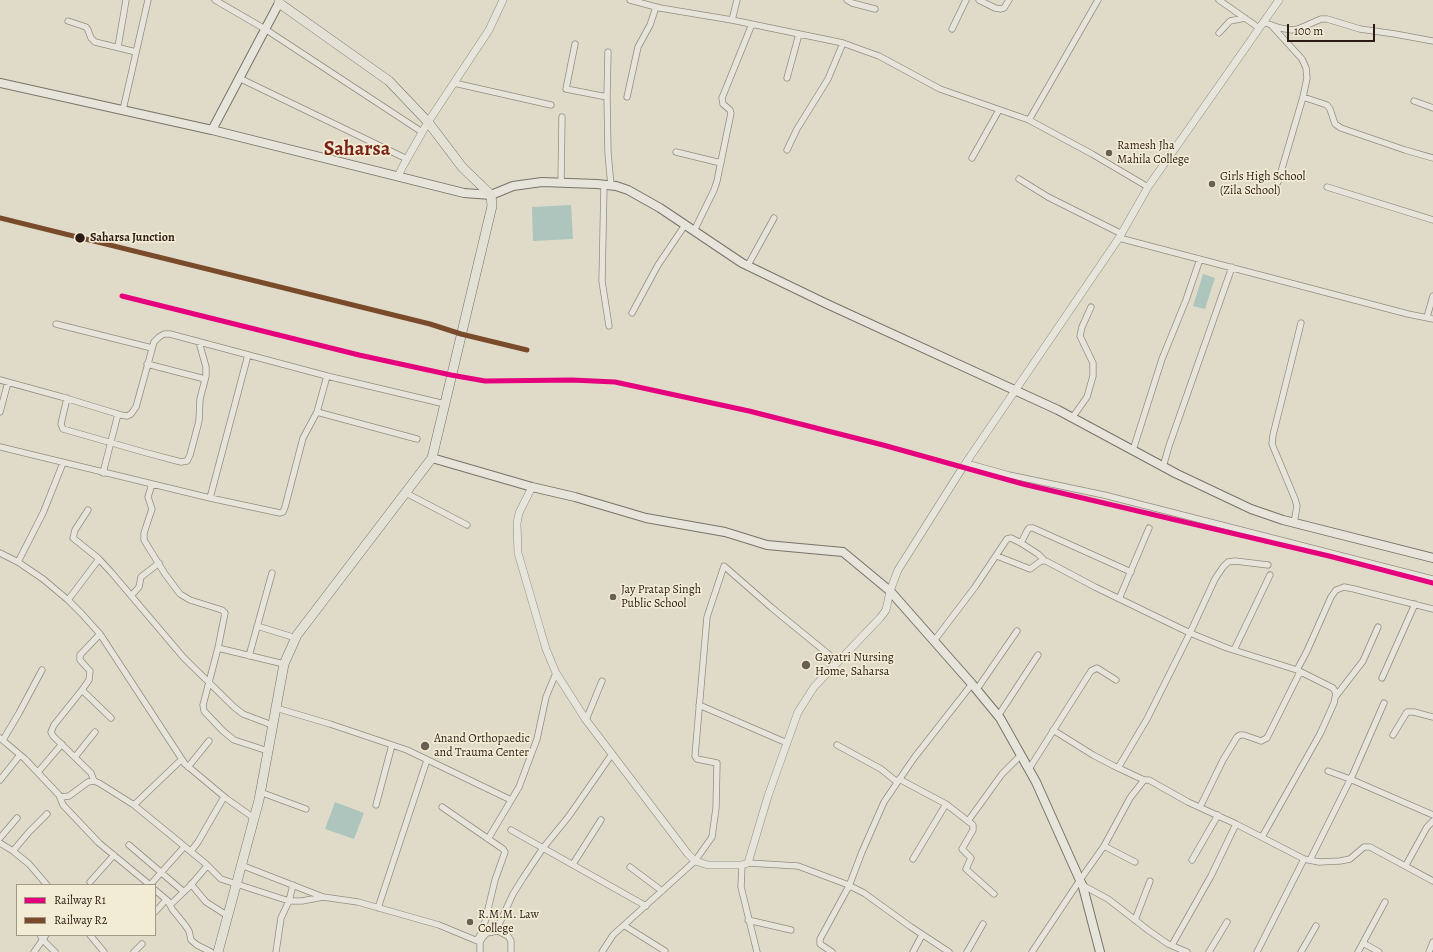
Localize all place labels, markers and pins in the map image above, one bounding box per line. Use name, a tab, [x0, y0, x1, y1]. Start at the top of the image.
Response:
place label: Ramesh Jha Mahila College	[1117, 139, 1189, 167]
marker: Ramesh Jha Mahila College	[1104, 148, 1114, 158]
place label: Girls High School (Zila School)	[1220, 170, 1305, 198]
marker: Girls High School (Zila School)	[1207, 179, 1217, 189]
marker: Saharsa Junction	[73, 231, 87, 245]
place label: Saharsa Junction	[90, 231, 175, 245]
place label: Jay Pratap Singh Public School	[621, 583, 701, 611]
marker: Jay Pratap Singh Public School	[608, 592, 618, 602]
place label: Gayatri Nursing Home, Saharsa	[815, 651, 894, 679]
marker: Gayatri Nursing Home, Saharsa	[800, 659, 812, 671]
place label: Anand Orthopaedic and Trauma Center	[434, 732, 530, 760]
marker: Anand Orthopaedic and Trauma Center	[419, 740, 431, 752]
place label: R.M.M. Law College	[478, 908, 539, 936]
marker: R.M.M. Law College	[465, 917, 475, 927]

